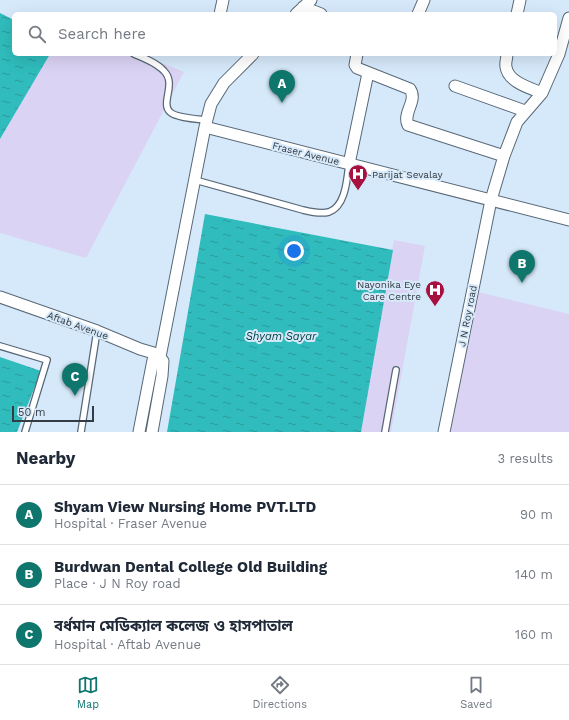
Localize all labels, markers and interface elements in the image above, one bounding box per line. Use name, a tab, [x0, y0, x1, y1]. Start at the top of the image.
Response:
search box	[12, 12, 557, 56]
icon: search	[26, 23, 48, 45]
text: Search here	[58, 25, 146, 43]
pin: A	[269, 70, 295, 103]
street label: Fraser Avenue	[271, 140, 341, 167]
hospital icon: Parijat Sevalay	[347, 163, 369, 191]
place label: Parijat Sevalay	[372, 169, 443, 180]
your location	[284, 241, 304, 261]
pin: B	[509, 250, 535, 283]
place label: Nayonika Eye Care Centre	[357, 279, 421, 302]
hospital icon: Nayonika Eye Care Centre	[424, 279, 446, 307]
street label: J N Roy road	[456, 284, 479, 348]
street label: Aftab Avenue	[46, 309, 110, 342]
water label: Shyam Sayar	[246, 330, 317, 343]
pin: C	[62, 363, 88, 396]
scale bar	[12, 404, 94, 423]
text: 50 m	[18, 406, 45, 419]
text: Nearby	[16, 448, 75, 468]
text: 3 results	[498, 451, 553, 466]
text: Shyam View Nursing Home PVT.LTD	[54, 498, 316, 516]
text: A	[25, 507, 33, 522]
text: 90 m	[520, 507, 553, 522]
text: Hospital · Fraser Avenue	[54, 516, 207, 531]
text: Burdwan Dental College Old Building	[54, 558, 327, 576]
text: B	[25, 567, 33, 582]
text: 140 m	[515, 567, 553, 582]
text: Place · J N Roy road	[54, 576, 181, 591]
text: বর্ধমান মেডিক্যাল কলেজ ও হাসপাতাল	[54, 617, 293, 635]
text: C	[25, 627, 33, 642]
text: 160 m	[515, 627, 553, 642]
text: Hospital · Aftab Avenue	[54, 637, 201, 652]
tab: Map	[77, 674, 99, 711]
tab: Directions	[253, 674, 307, 711]
tab: Saved	[460, 674, 492, 711]

